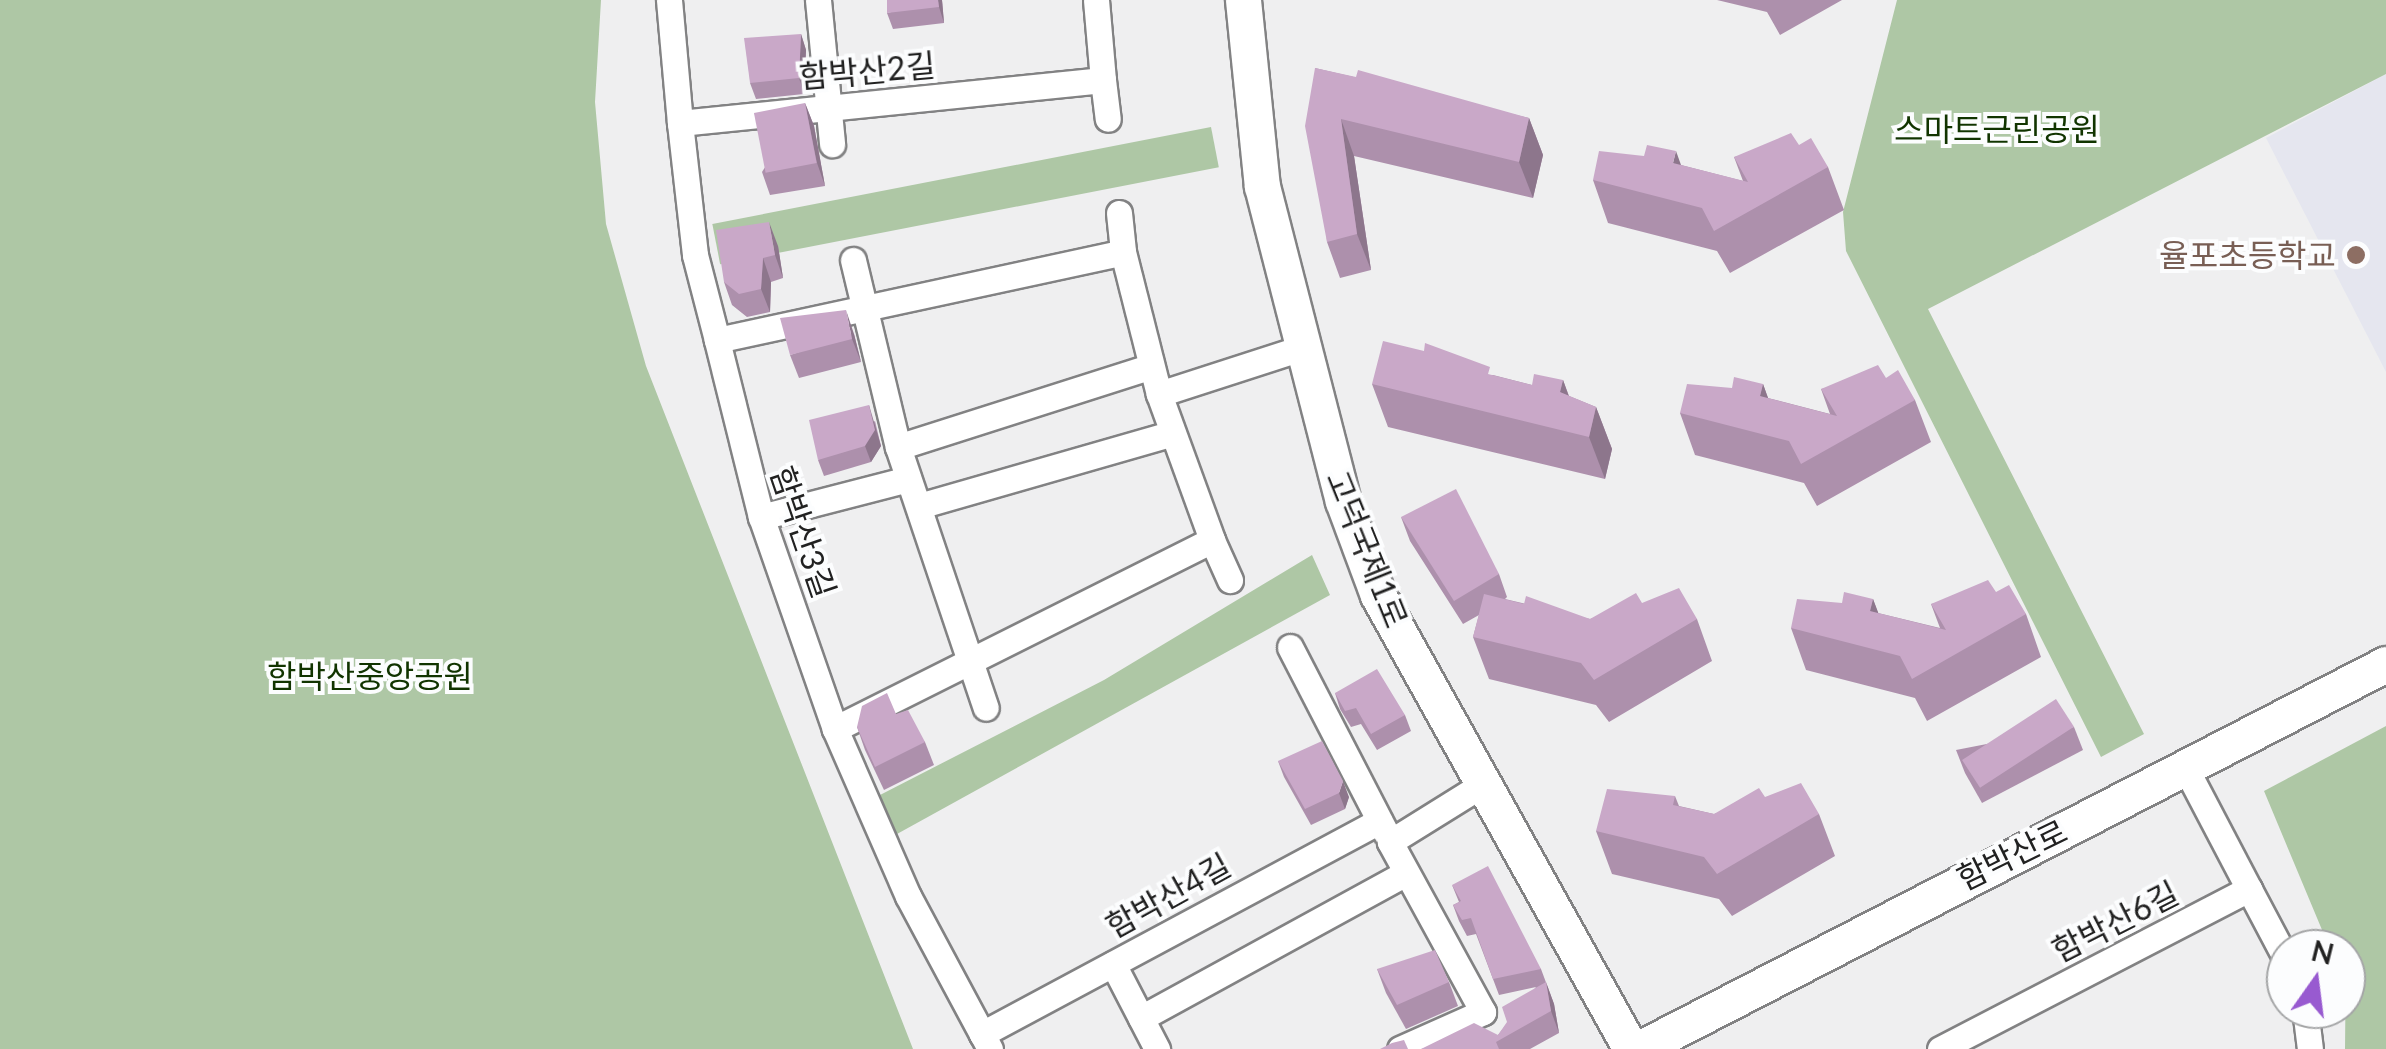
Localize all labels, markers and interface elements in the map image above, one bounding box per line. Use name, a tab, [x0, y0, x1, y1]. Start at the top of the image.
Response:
street label: 함박산2길	[797, 46, 937, 96]
park label: 스마트근린공원	[1894, 110, 2100, 148]
place label: 율포초등학교	[2159, 236, 2336, 274]
marker: 율포초등학교	[2345, 244, 2367, 266]
street label: 함박산3길	[763, 461, 843, 603]
street label: 고덕국제1로	[1318, 465, 1416, 633]
park label: 함박산중앙공원	[267, 657, 473, 695]
street label: 함박산로	[1951, 812, 2073, 898]
street label: 함박산4길	[1099, 846, 1237, 946]
street label: 함박산6길	[2046, 874, 2184, 970]
north arrow	[2266, 929, 2366, 1029]
text: N	[2308, 933, 2337, 971]

